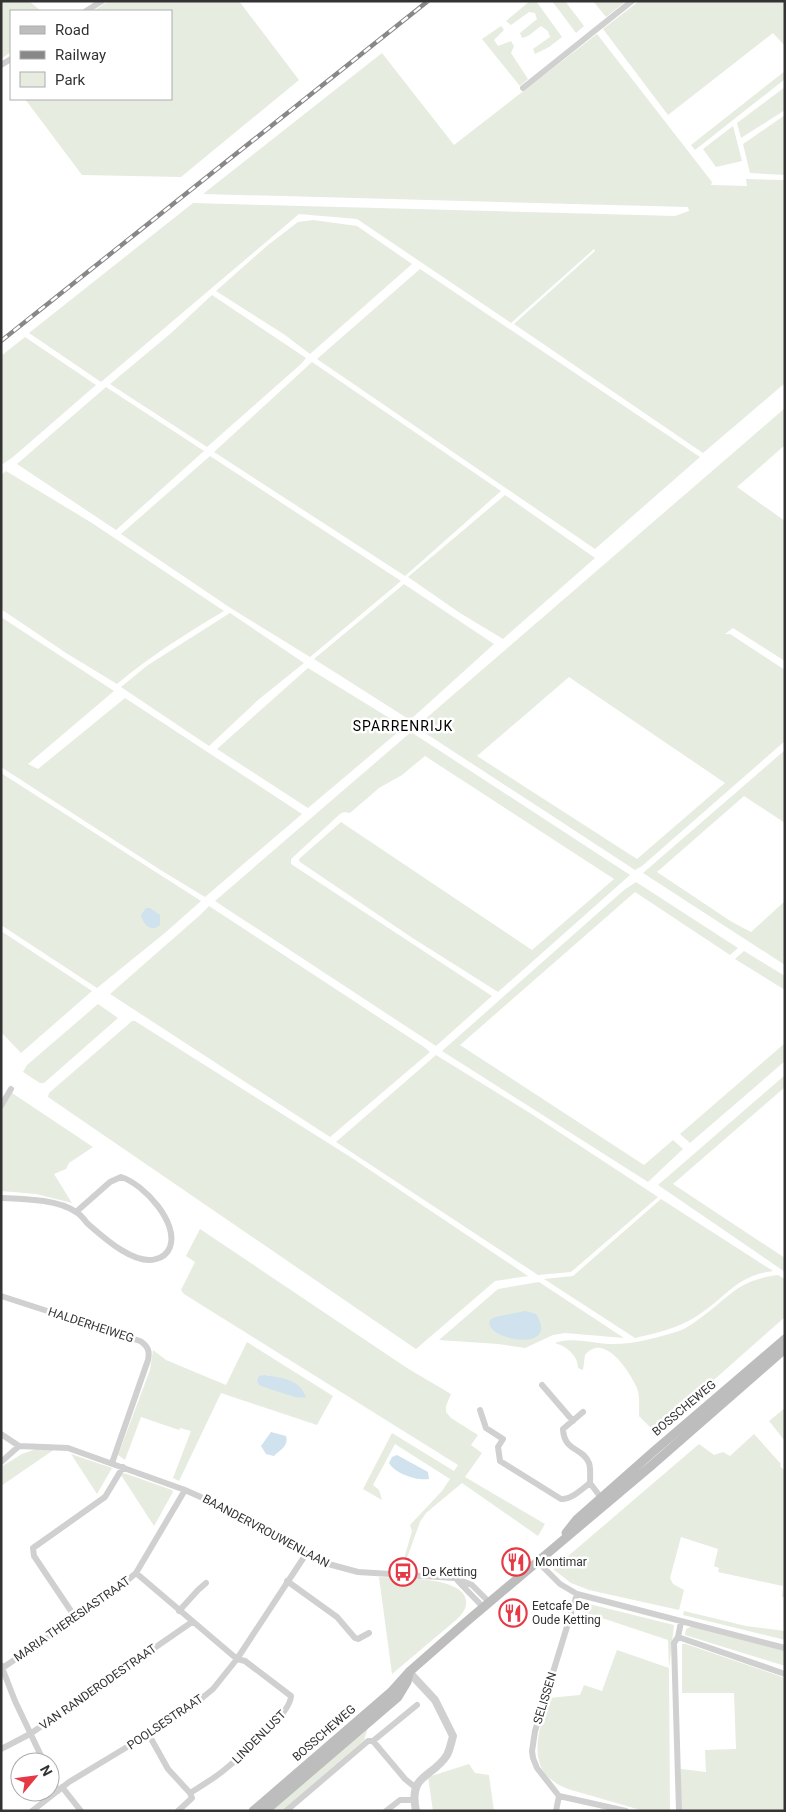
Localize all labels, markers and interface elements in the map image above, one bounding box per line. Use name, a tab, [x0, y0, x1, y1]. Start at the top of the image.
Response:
legend	[10, 10, 172, 100]
text: Road	[55, 21, 89, 39]
text: Railway	[55, 46, 106, 64]
text: Park	[55, 71, 86, 89]
district label: SPARRENRIJK	[353, 718, 453, 734]
street label: HALDERHEIWEG	[46, 1305, 136, 1345]
street label: BOSSCHEWEG	[649, 1377, 719, 1439]
street label: BAANDERVROUWENLAAN	[200, 1492, 332, 1570]
restaurant icon: Montimar	[501, 1547, 531, 1577]
place label: Montimar	[535, 1555, 587, 1569]
bus stop icon: De Ketting	[388, 1557, 418, 1587]
place label: De Ketting	[422, 1565, 477, 1579]
street label: MARIA THERESIASTRAAT	[11, 1574, 133, 1664]
restaurant icon: Eetcafe De Oude Ketting	[498, 1598, 528, 1628]
place label: Eetcafe De Oude Ketting	[532, 1599, 601, 1627]
street label: VAN RANDERODESTRAAT	[37, 1641, 159, 1733]
street label: SELISSEN	[531, 1670, 559, 1726]
street label: POOLSESTRAAT	[125, 1692, 205, 1752]
street label: BOSSCHEWEG	[290, 1702, 358, 1764]
street label: LINDENLUST	[229, 1707, 289, 1767]
north arrow	[10, 1752, 60, 1802]
text: N	[37, 1762, 56, 1779]

